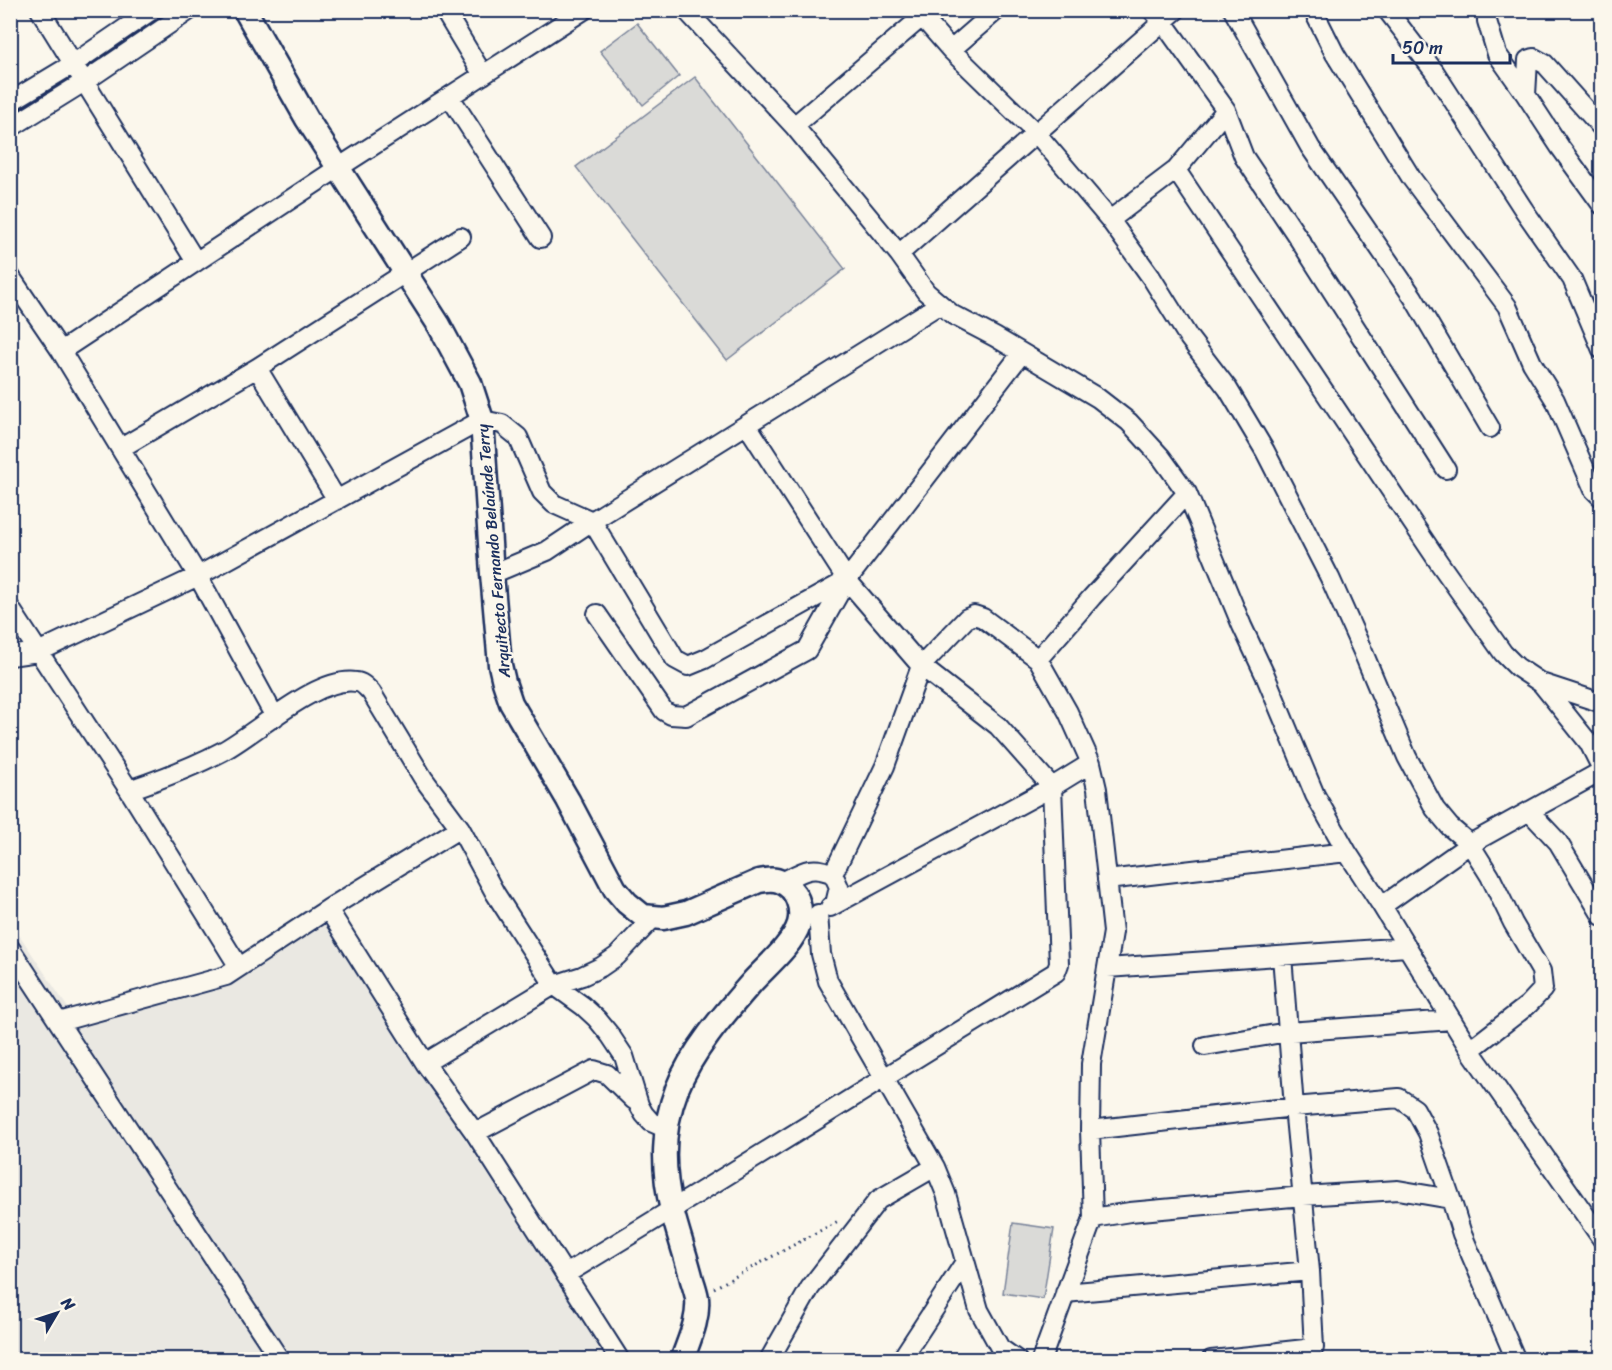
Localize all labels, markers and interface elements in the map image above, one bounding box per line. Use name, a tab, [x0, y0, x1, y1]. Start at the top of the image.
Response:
scale bar	[1393, 27, 1510, 65]
text: 50 m	[1402, 32, 1443, 64]
street label: Arquitecto Fernando Belaúnde Terry	[468, 422, 519, 680]
north arrow	[27, 1283, 87, 1343]
text: N	[53, 1290, 84, 1318]

